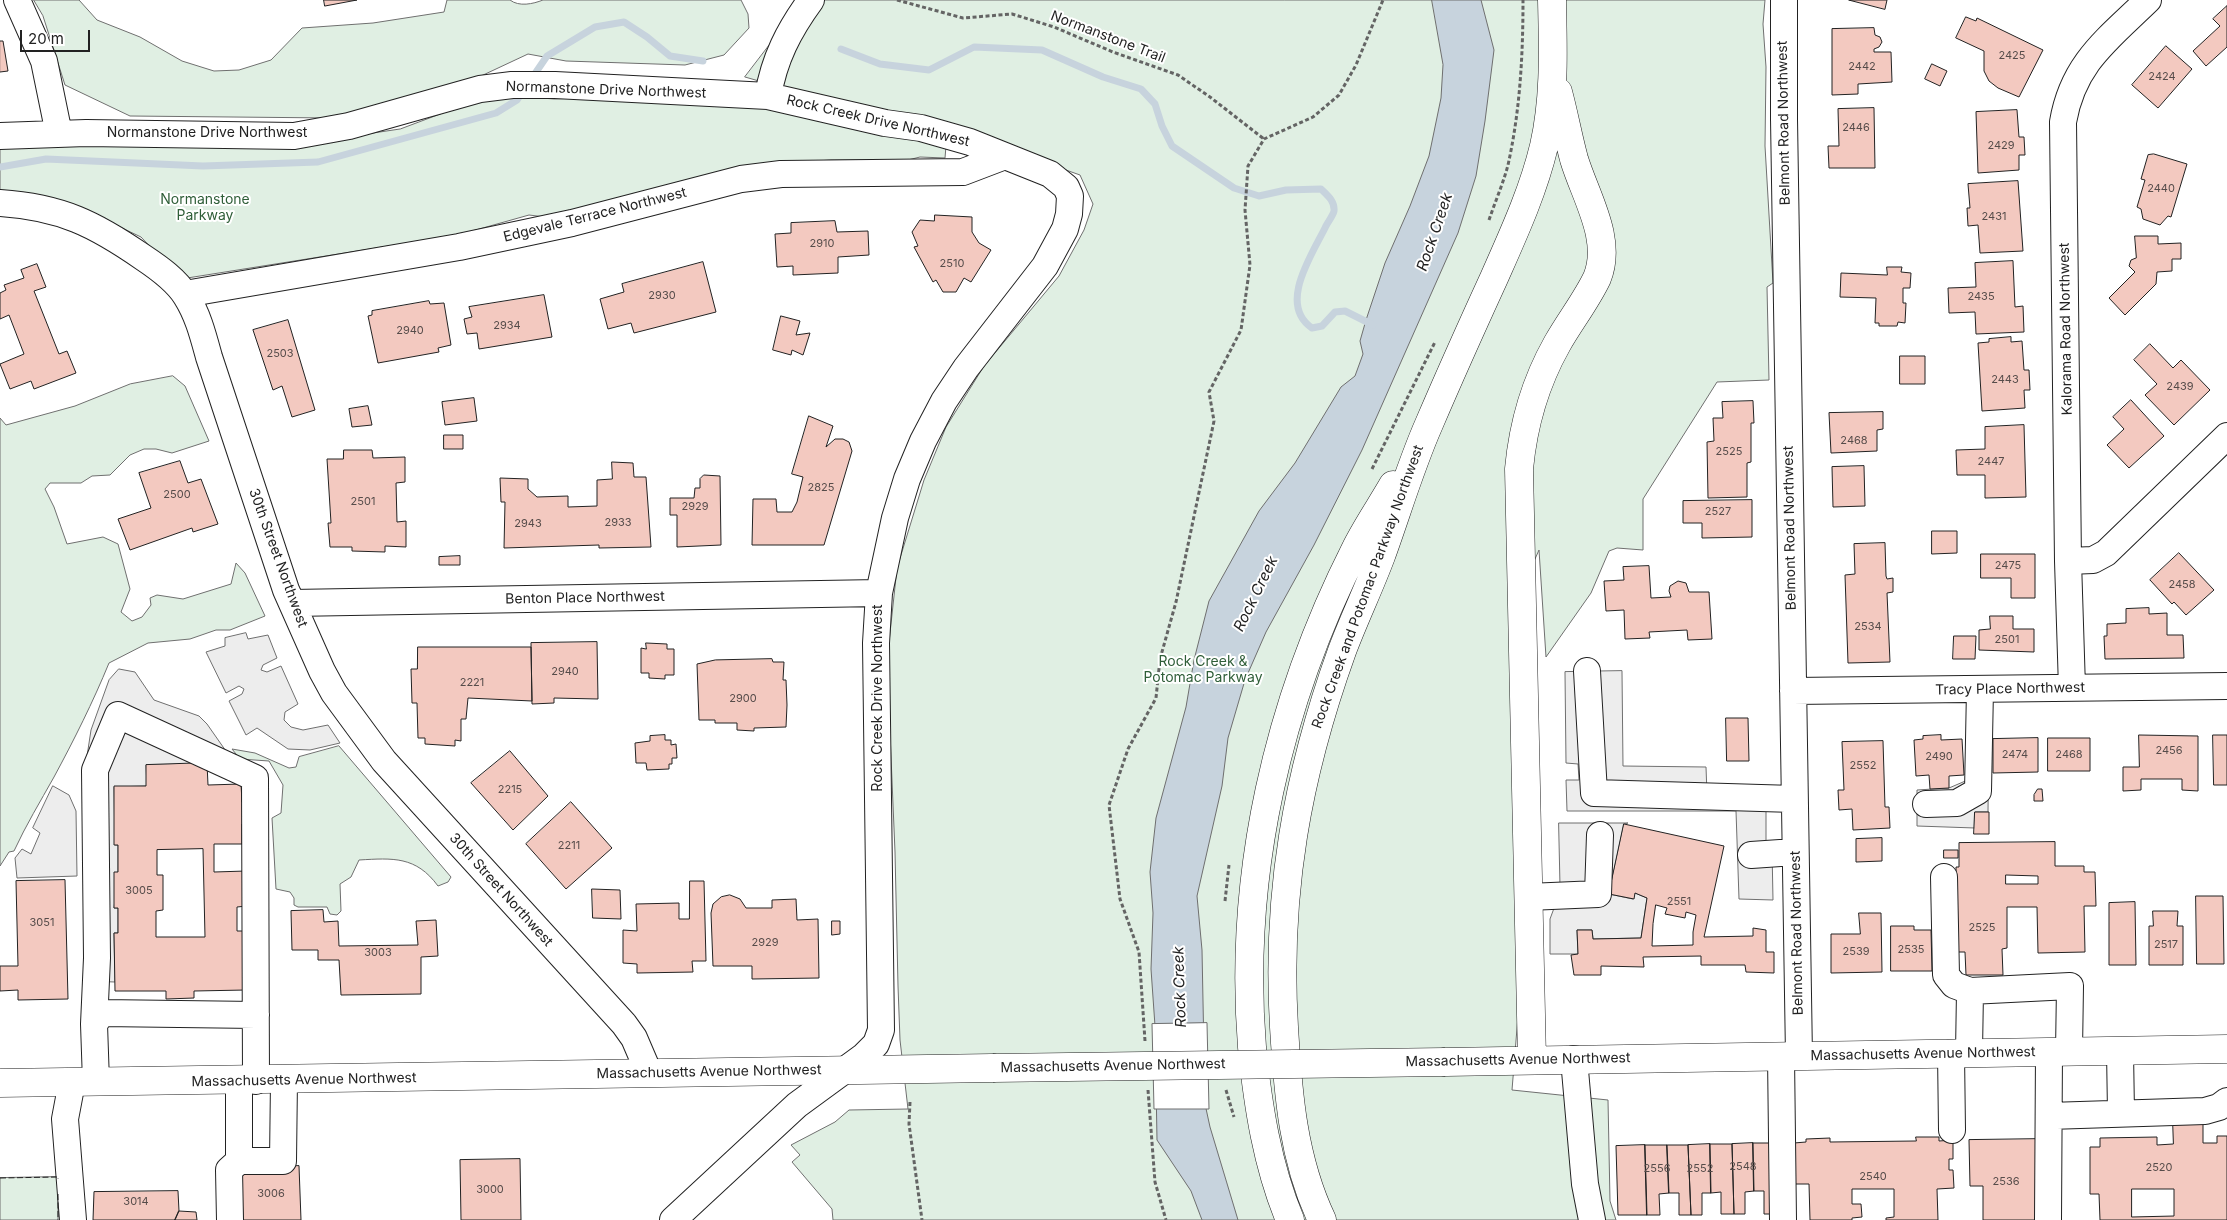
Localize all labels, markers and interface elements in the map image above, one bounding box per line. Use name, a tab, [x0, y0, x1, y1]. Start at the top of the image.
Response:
street label: Normanstone Trail	[1048, 7, 1168, 67]
scale bar	[22, 20, 92, 52]
text: 20 m	[28, 29, 64, 48]
street label: Belmont Road Northwest	[1774, 41, 1794, 205]
house number: 2425	[1998, 49, 2026, 63]
house number: 2442	[1848, 60, 1876, 74]
house number: 2424	[2148, 70, 2176, 84]
street label: Normanstone Drive Northwest	[505, 78, 707, 102]
street label: Rock Creek Drive Northwest	[785, 92, 971, 150]
house number: 2446	[1842, 121, 1870, 135]
street label: Normanstone Drive Northwest	[107, 125, 307, 141]
house number: 2429	[1987, 139, 2015, 153]
house number: 2440	[2147, 182, 2175, 196]
street label: Edgevale Terrace Northwest	[502, 184, 688, 246]
water label: Rock Creek	[1413, 191, 1457, 273]
park label: Normanstone Parkway	[160, 192, 250, 224]
house number: 2431	[1982, 210, 2006, 224]
house number: 2910	[810, 237, 834, 251]
street label: Kalorama Road Northwest	[2056, 243, 2076, 415]
house number: 2510	[940, 257, 964, 271]
house number: 2930	[648, 289, 676, 303]
house number: 2435	[1967, 290, 1995, 304]
house number: 2934	[493, 319, 521, 333]
house number: 2940	[396, 324, 424, 338]
house number: 2503	[266, 347, 294, 361]
house number: 2443	[1991, 373, 2019, 387]
house number: 2439	[2166, 380, 2194, 394]
house number: 2468	[1840, 434, 1868, 448]
street label: Rock Creek and Potomac Parkway Northwest	[1309, 443, 1427, 731]
house number: 2525	[1716, 445, 1742, 459]
street label: Belmont Road Northwest	[1780, 446, 1800, 610]
house number: 2447	[1978, 455, 2004, 469]
house number: 2825	[808, 481, 834, 495]
street label: 30th Street Northwest	[245, 486, 311, 630]
house number: 2500	[163, 488, 191, 502]
house number: 2501	[351, 495, 375, 509]
house number: 2929	[681, 500, 709, 514]
house number: 2527	[1705, 505, 1731, 519]
house number: 2933	[604, 516, 632, 530]
house number: 2943	[514, 517, 542, 531]
water label: Rock Creek	[1230, 554, 1282, 634]
house number: 2475	[1995, 559, 2021, 573]
house number: 2458	[2168, 578, 2196, 592]
street label: Benton Place Northwest	[505, 588, 665, 608]
street label: Rock Creek Drive Northwest	[870, 604, 886, 792]
house number: 2534	[1854, 620, 1882, 634]
house number: 2501	[1995, 633, 2019, 647]
park label: Rock Creek & Potomac Parkway	[1143, 654, 1263, 686]
house number: 2940	[551, 665, 579, 679]
house number: 2221	[460, 676, 484, 690]
street label: Tracy Place Northwest	[1935, 679, 2085, 699]
house number: 2900	[729, 692, 757, 706]
house number: 2456	[2155, 744, 2183, 758]
house number: 2474	[2002, 748, 2028, 762]
house number: 2468	[2055, 748, 2083, 762]
house number: 2490	[1925, 750, 1953, 764]
house number: 2552	[1850, 759, 1876, 773]
house number: 2215	[498, 783, 522, 797]
street label: 30th Street Northwest	[446, 830, 556, 950]
house number: 2211	[558, 839, 580, 853]
street label: Belmont Road Northwest	[1787, 851, 1807, 1015]
house number: 3005	[125, 884, 153, 898]
house number: 2551	[1667, 895, 1691, 909]
house number: 3051	[30, 916, 54, 930]
house number: 2525	[1969, 921, 1995, 935]
house number: 2929	[751, 936, 779, 950]
house number: 2517	[2154, 938, 2178, 952]
house number: 2535	[1898, 943, 1924, 957]
house number: 2539	[1842, 945, 1870, 959]
house number: 3003	[364, 946, 392, 960]
water label: Rock Creek	[1170, 946, 1190, 1028]
street label: Massachusetts Avenue Northwest	[1810, 1044, 2036, 1064]
street label: Massachusetts Avenue Northwest	[1405, 1050, 1631, 1070]
street label: Massachusetts Avenue Northwest	[1000, 1056, 1226, 1076]
street label: Massachusetts Avenue Northwest	[596, 1062, 822, 1082]
street label: Massachusetts Avenue Northwest	[191, 1070, 417, 1090]
house number: 2548	[1729, 1160, 1757, 1174]
house number: 2520	[2145, 1161, 2173, 1175]
house number: 2556	[1644, 1162, 1670, 1176]
house number: 2552	[1687, 1162, 1713, 1176]
house number: 2540	[1859, 1170, 1887, 1184]
house number: 2536	[1992, 1175, 2020, 1189]
house number: 3000	[476, 1183, 504, 1197]
house number: 3006	[257, 1187, 285, 1201]
house number: 3014	[123, 1195, 149, 1209]

